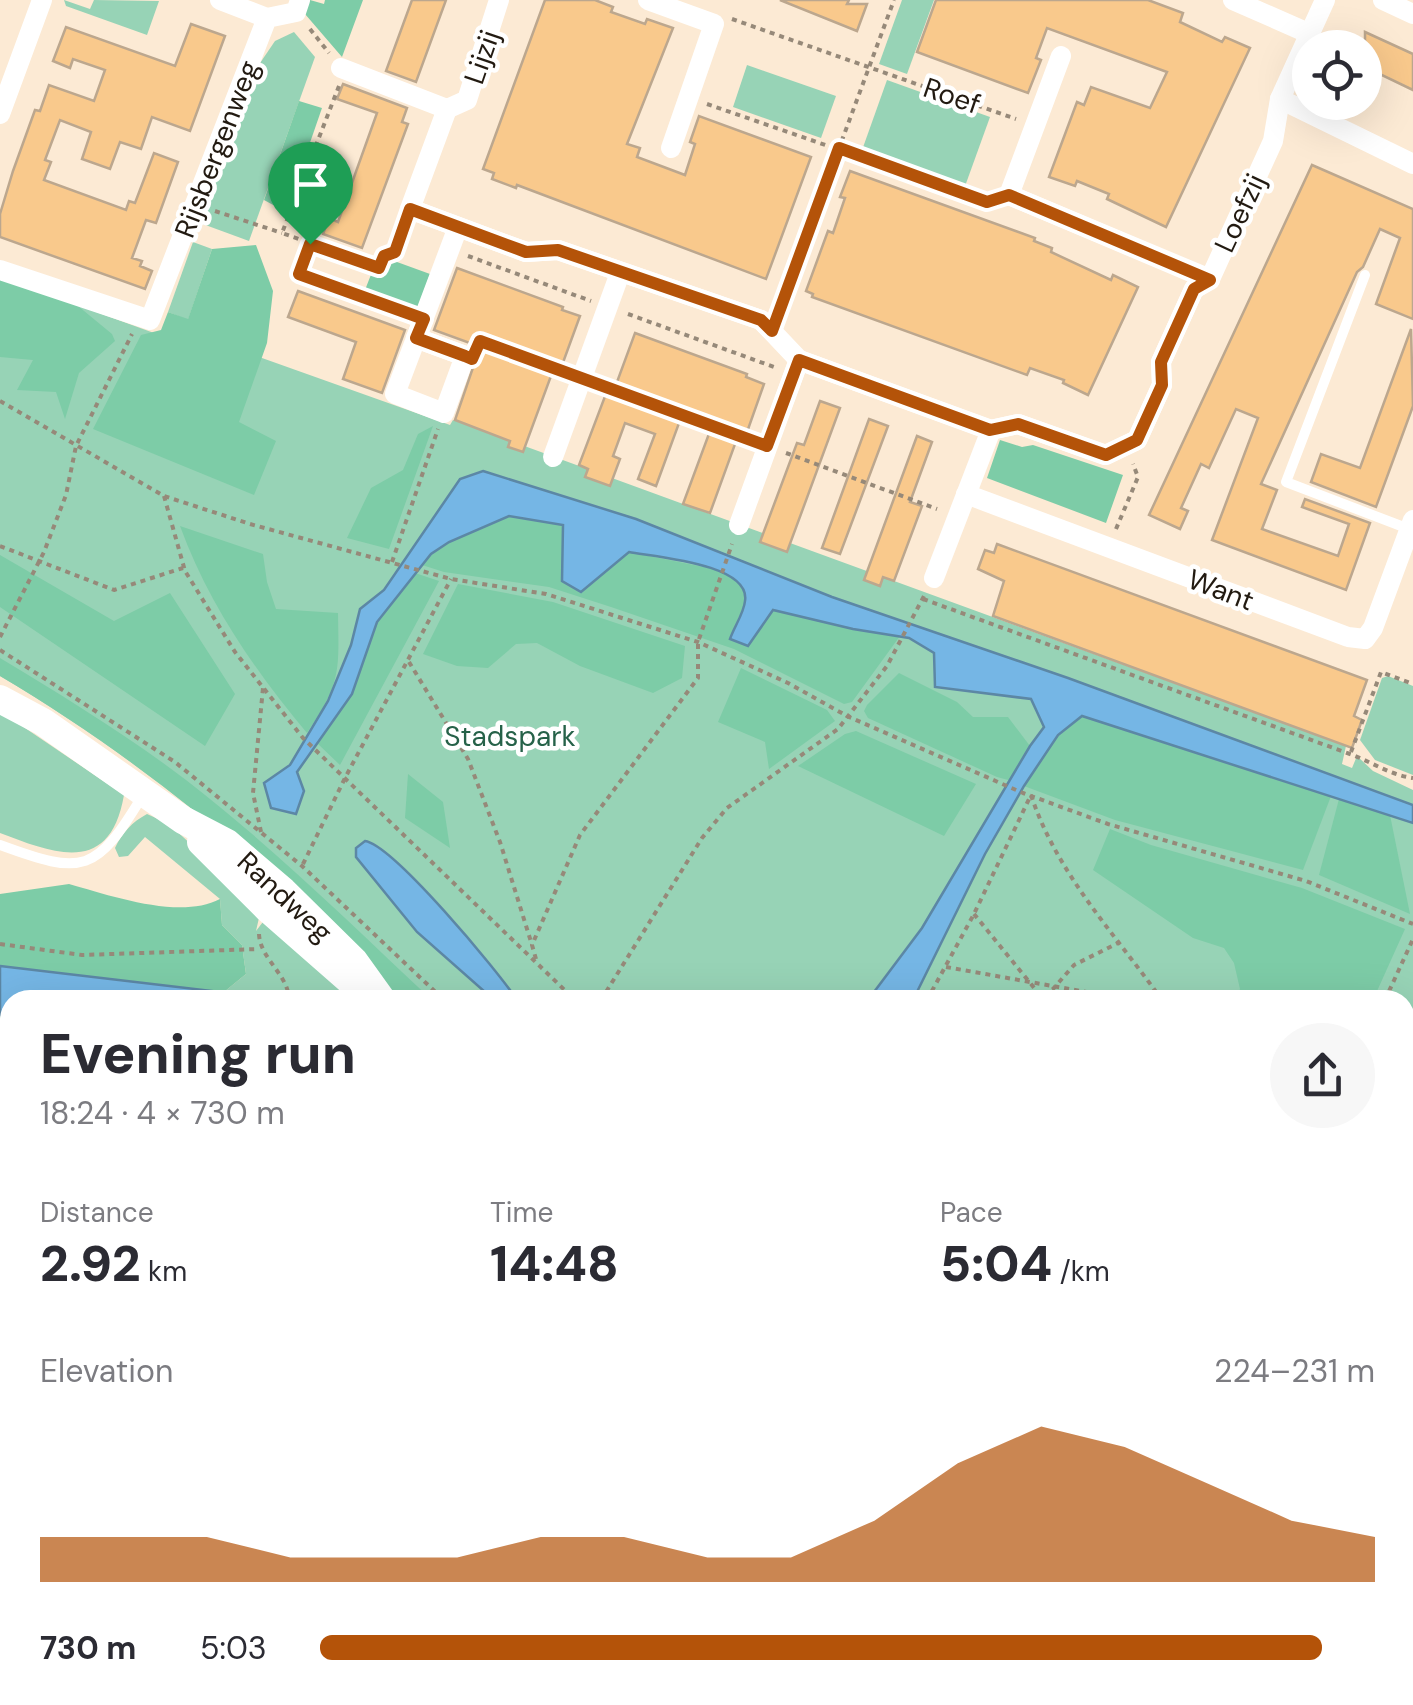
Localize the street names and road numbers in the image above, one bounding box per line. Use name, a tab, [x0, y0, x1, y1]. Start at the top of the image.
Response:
street label: Lijzij	[456, 25, 508, 89]
street label: Rijsbergenweg	[166, 55, 268, 243]
street label: Roef	[919, 69, 985, 123]
street label: Loefzij	[1206, 168, 1274, 258]
street label: Want	[1183, 561, 1259, 619]
street label: Randweg	[229, 843, 341, 951]

